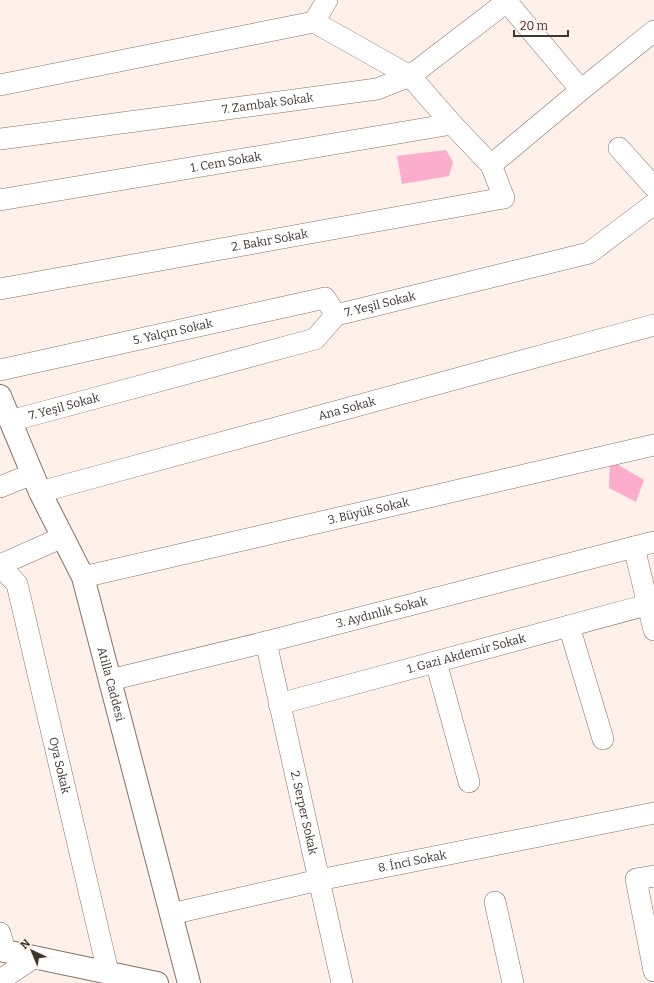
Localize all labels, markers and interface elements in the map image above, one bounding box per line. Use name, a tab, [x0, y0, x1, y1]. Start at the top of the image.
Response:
scale bar	[514, 12, 568, 38]
text: 20 m	[520, 19, 549, 33]
street label: 7. Zambak Sokak	[221, 90, 314, 116]
street label: 1. Cem Sokak	[189, 149, 262, 175]
street label: 2. Bakır Sokak	[230, 227, 309, 254]
street label: 7. Yeşil Sokak	[343, 289, 417, 320]
street label: 5. Yalçın Sokak	[132, 316, 214, 347]
street label: 7. Yeşil Sokak	[27, 390, 101, 423]
street label: Ana Sokak	[317, 394, 377, 423]
street label: 3. Büyük Sokak	[326, 495, 411, 527]
street label: 3. Aydınlık Sokak	[335, 594, 429, 631]
street label: 1. Gazi Akdemir Sokak	[406, 631, 527, 676]
street label: Atilla Caddesi	[95, 646, 127, 723]
street label: Oya Sokak	[46, 736, 73, 795]
street label: 2. Serper Sokak	[288, 770, 320, 856]
street label: 8. İnci Sokak	[377, 848, 448, 875]
north arrow	[12, 931, 52, 971]
text: N	[18, 936, 33, 952]

